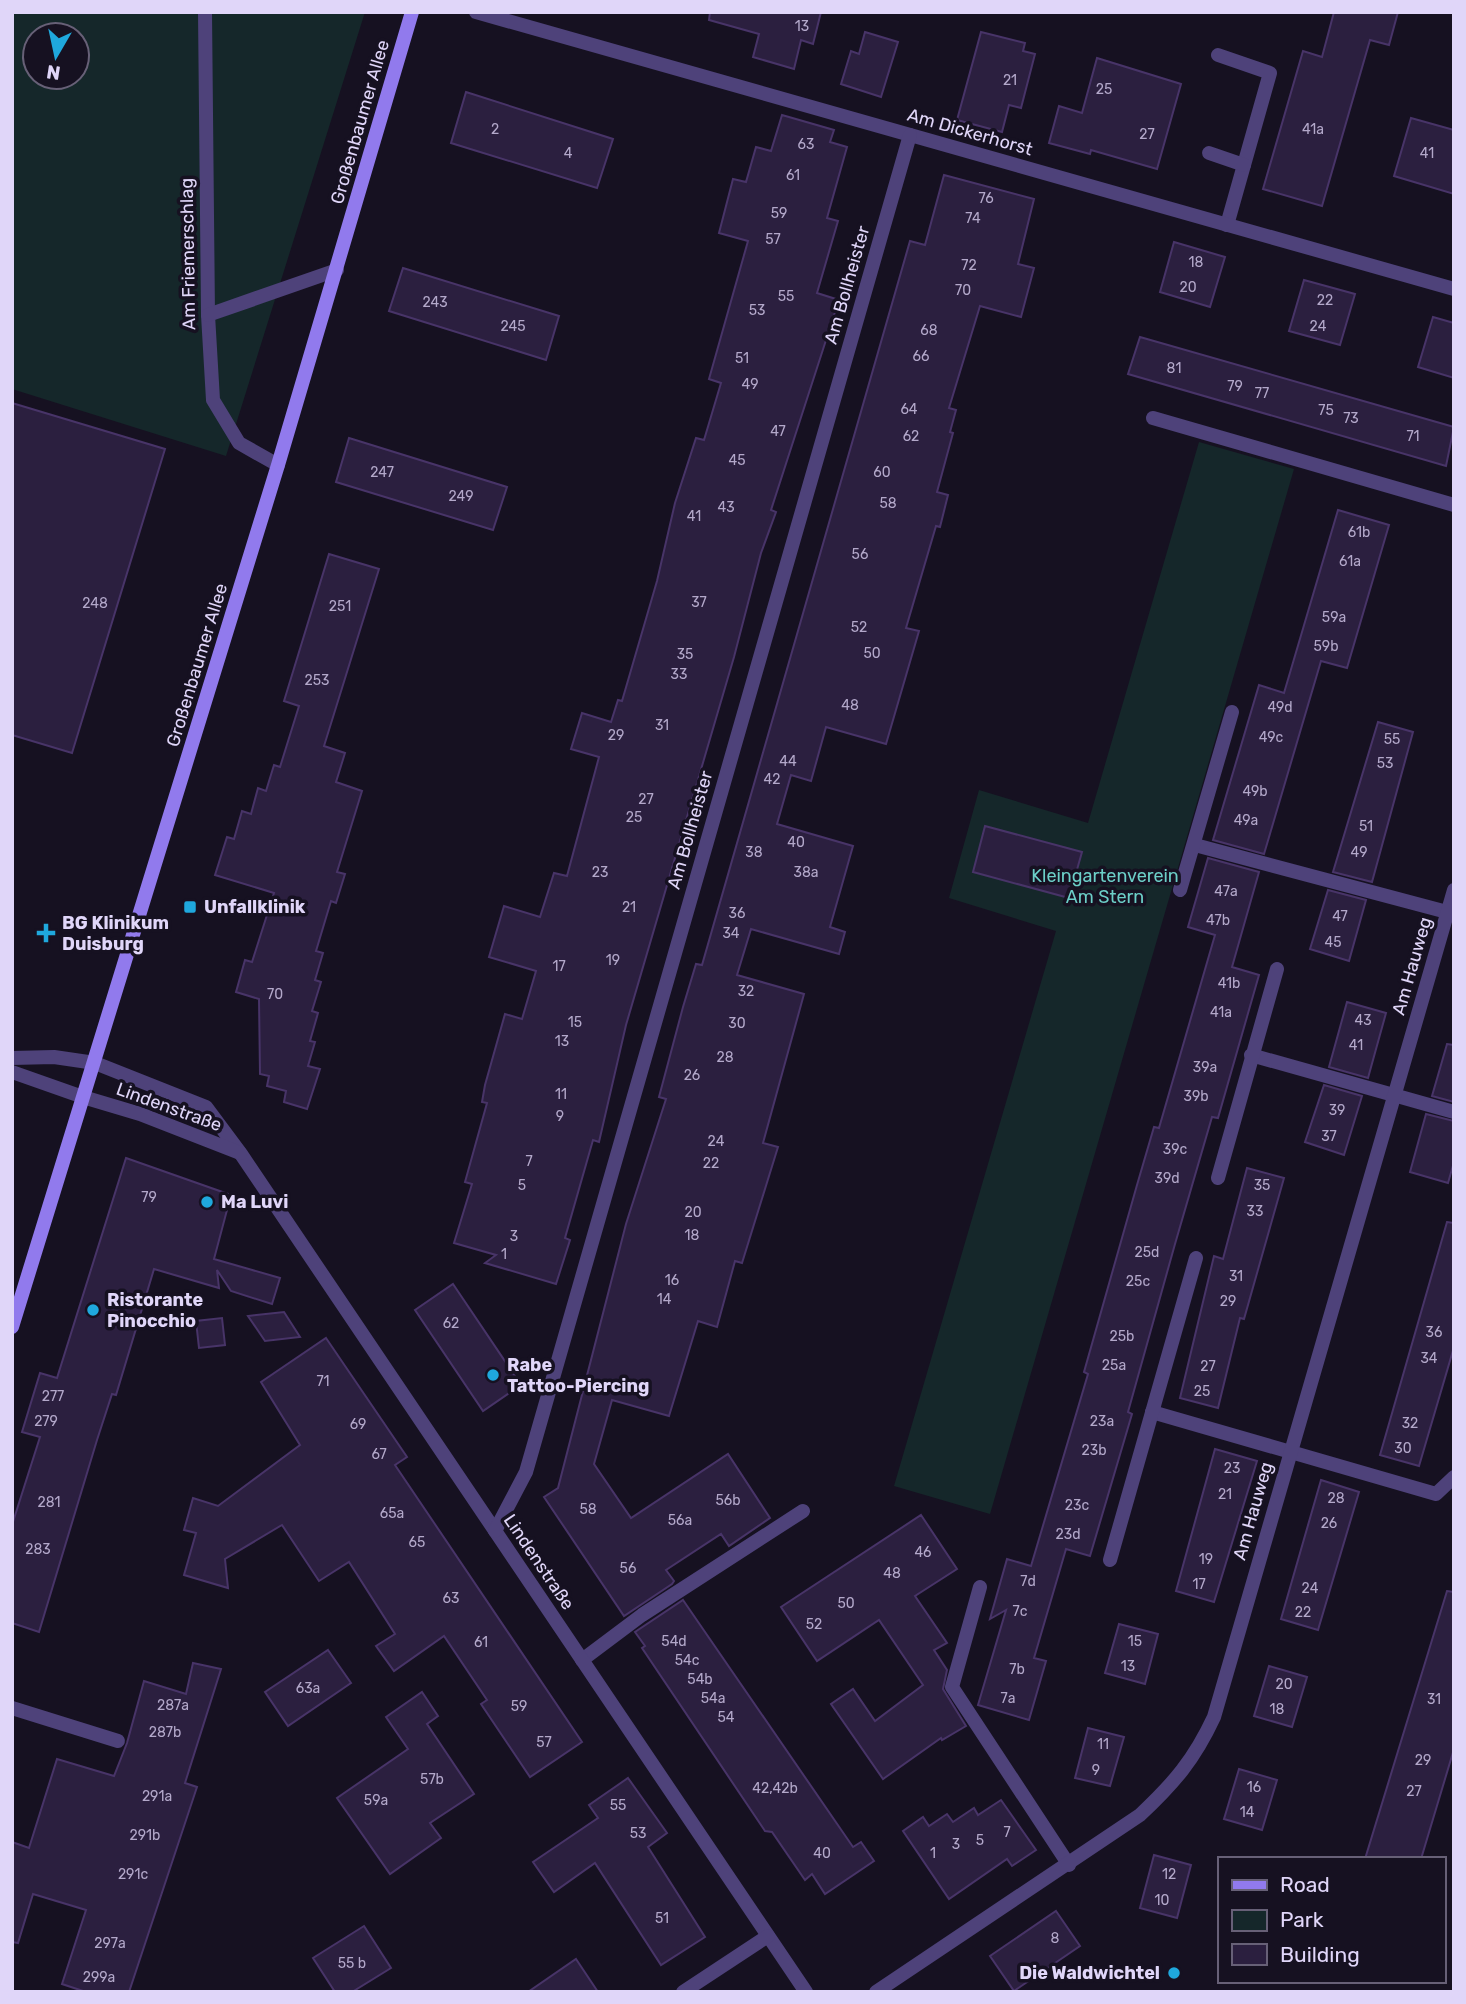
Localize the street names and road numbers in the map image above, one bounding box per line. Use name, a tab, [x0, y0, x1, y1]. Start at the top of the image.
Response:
street label: Großenbaumer Allee	[326, 37, 394, 207]
street label: Am Dickerhorst	[905, 104, 1035, 160]
street label: Am Friemerschlag	[176, 178, 200, 330]
street label: Am Bollheister	[820, 223, 874, 347]
street label: Großenbaumer Allee	[162, 581, 232, 749]
street label: Am Bollheister	[663, 768, 717, 892]
street label: Am Hauweg	[1387, 914, 1437, 1018]
street label: Lindenstraße	[113, 1078, 225, 1136]
street label: Am Hauweg	[1228, 1459, 1278, 1563]
street label: Lindenstraße	[499, 1510, 579, 1614]

